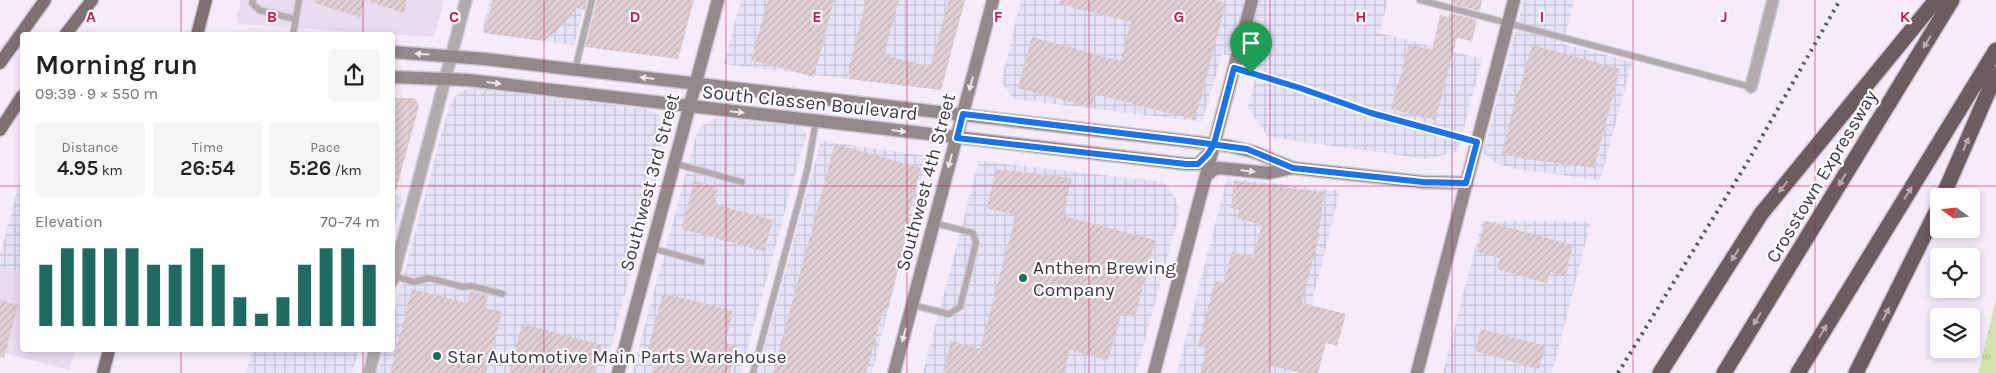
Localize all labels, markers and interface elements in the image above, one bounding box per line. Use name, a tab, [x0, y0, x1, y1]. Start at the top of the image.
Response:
text: A	[86, 7, 96, 26]
text: B	[267, 7, 277, 26]
text: C	[449, 7, 459, 26]
text: D	[630, 7, 641, 26]
text: E	[812, 7, 822, 26]
text: F	[994, 7, 1003, 26]
text: G	[1174, 7, 1184, 26]
text: H	[1355, 7, 1367, 26]
text: I	[1540, 7, 1544, 26]
text: J	[1720, 7, 1728, 26]
text: K	[1900, 7, 1911, 26]
pin	[1230, 22, 1272, 73]
icon: arrive	[1237, 29, 1265, 57]
one-way arrow	[1922, 35, 1931, 48]
text: Morning run	[35, 48, 198, 81]
button: share	[328, 49, 380, 101]
one-way arrow	[414, 50, 430, 58]
one-way arrow	[639, 74, 655, 82]
one-way arrow	[967, 76, 975, 91]
one-way arrow	[486, 79, 502, 87]
street label: South Classen Boulevard	[701, 81, 919, 125]
text: 09:39 · 9 × 550 m	[35, 84, 158, 103]
street label: Crosstown Expressway	[1762, 86, 1882, 267]
street label: Southwest 3rd Street	[616, 91, 684, 274]
street label: Southwest 4th Street	[892, 91, 960, 274]
one-way arrow	[729, 109, 745, 117]
one-way arrow	[891, 127, 907, 135]
one-way arrow	[1963, 137, 1971, 151]
text: Distance	[62, 139, 118, 156]
text: Time	[192, 139, 223, 156]
text: Pace	[310, 139, 340, 156]
one-way arrow	[946, 154, 954, 169]
text: 4.95	[57, 156, 98, 180]
text: 26:54	[180, 156, 235, 180]
text: 5:26	[289, 156, 331, 180]
text: km	[98, 162, 123, 179]
text: /km	[331, 162, 362, 179]
one-way arrow	[1241, 167, 1257, 175]
one-way arrow	[1837, 174, 1846, 187]
one-way arrow	[1777, 180, 1788, 193]
one-way arrow	[1903, 186, 1913, 199]
north arrow	[1930, 188, 1980, 238]
map controls	[1930, 188, 1980, 358]
text: Elevation	[35, 212, 103, 231]
text: 70–74 m	[320, 212, 380, 231]
one-way arrow	[1730, 248, 1740, 261]
button: locate	[1930, 248, 1980, 298]
place label: Anthem Brewing Company	[1033, 257, 1176, 301]
marker: Anthem Brewing Company	[1017, 272, 1029, 284]
one-way arrow	[1882, 307, 1890, 321]
button: layers	[1930, 308, 1980, 358]
one-way arrow	[1752, 312, 1762, 325]
one-way arrow	[1818, 325, 1828, 338]
one-way arrow	[900, 328, 908, 343]
place label: Star Automotive Main Parts Warehouse	[447, 346, 786, 368]
marker: Star Automotive Main Parts Warehouse	[431, 350, 443, 362]

